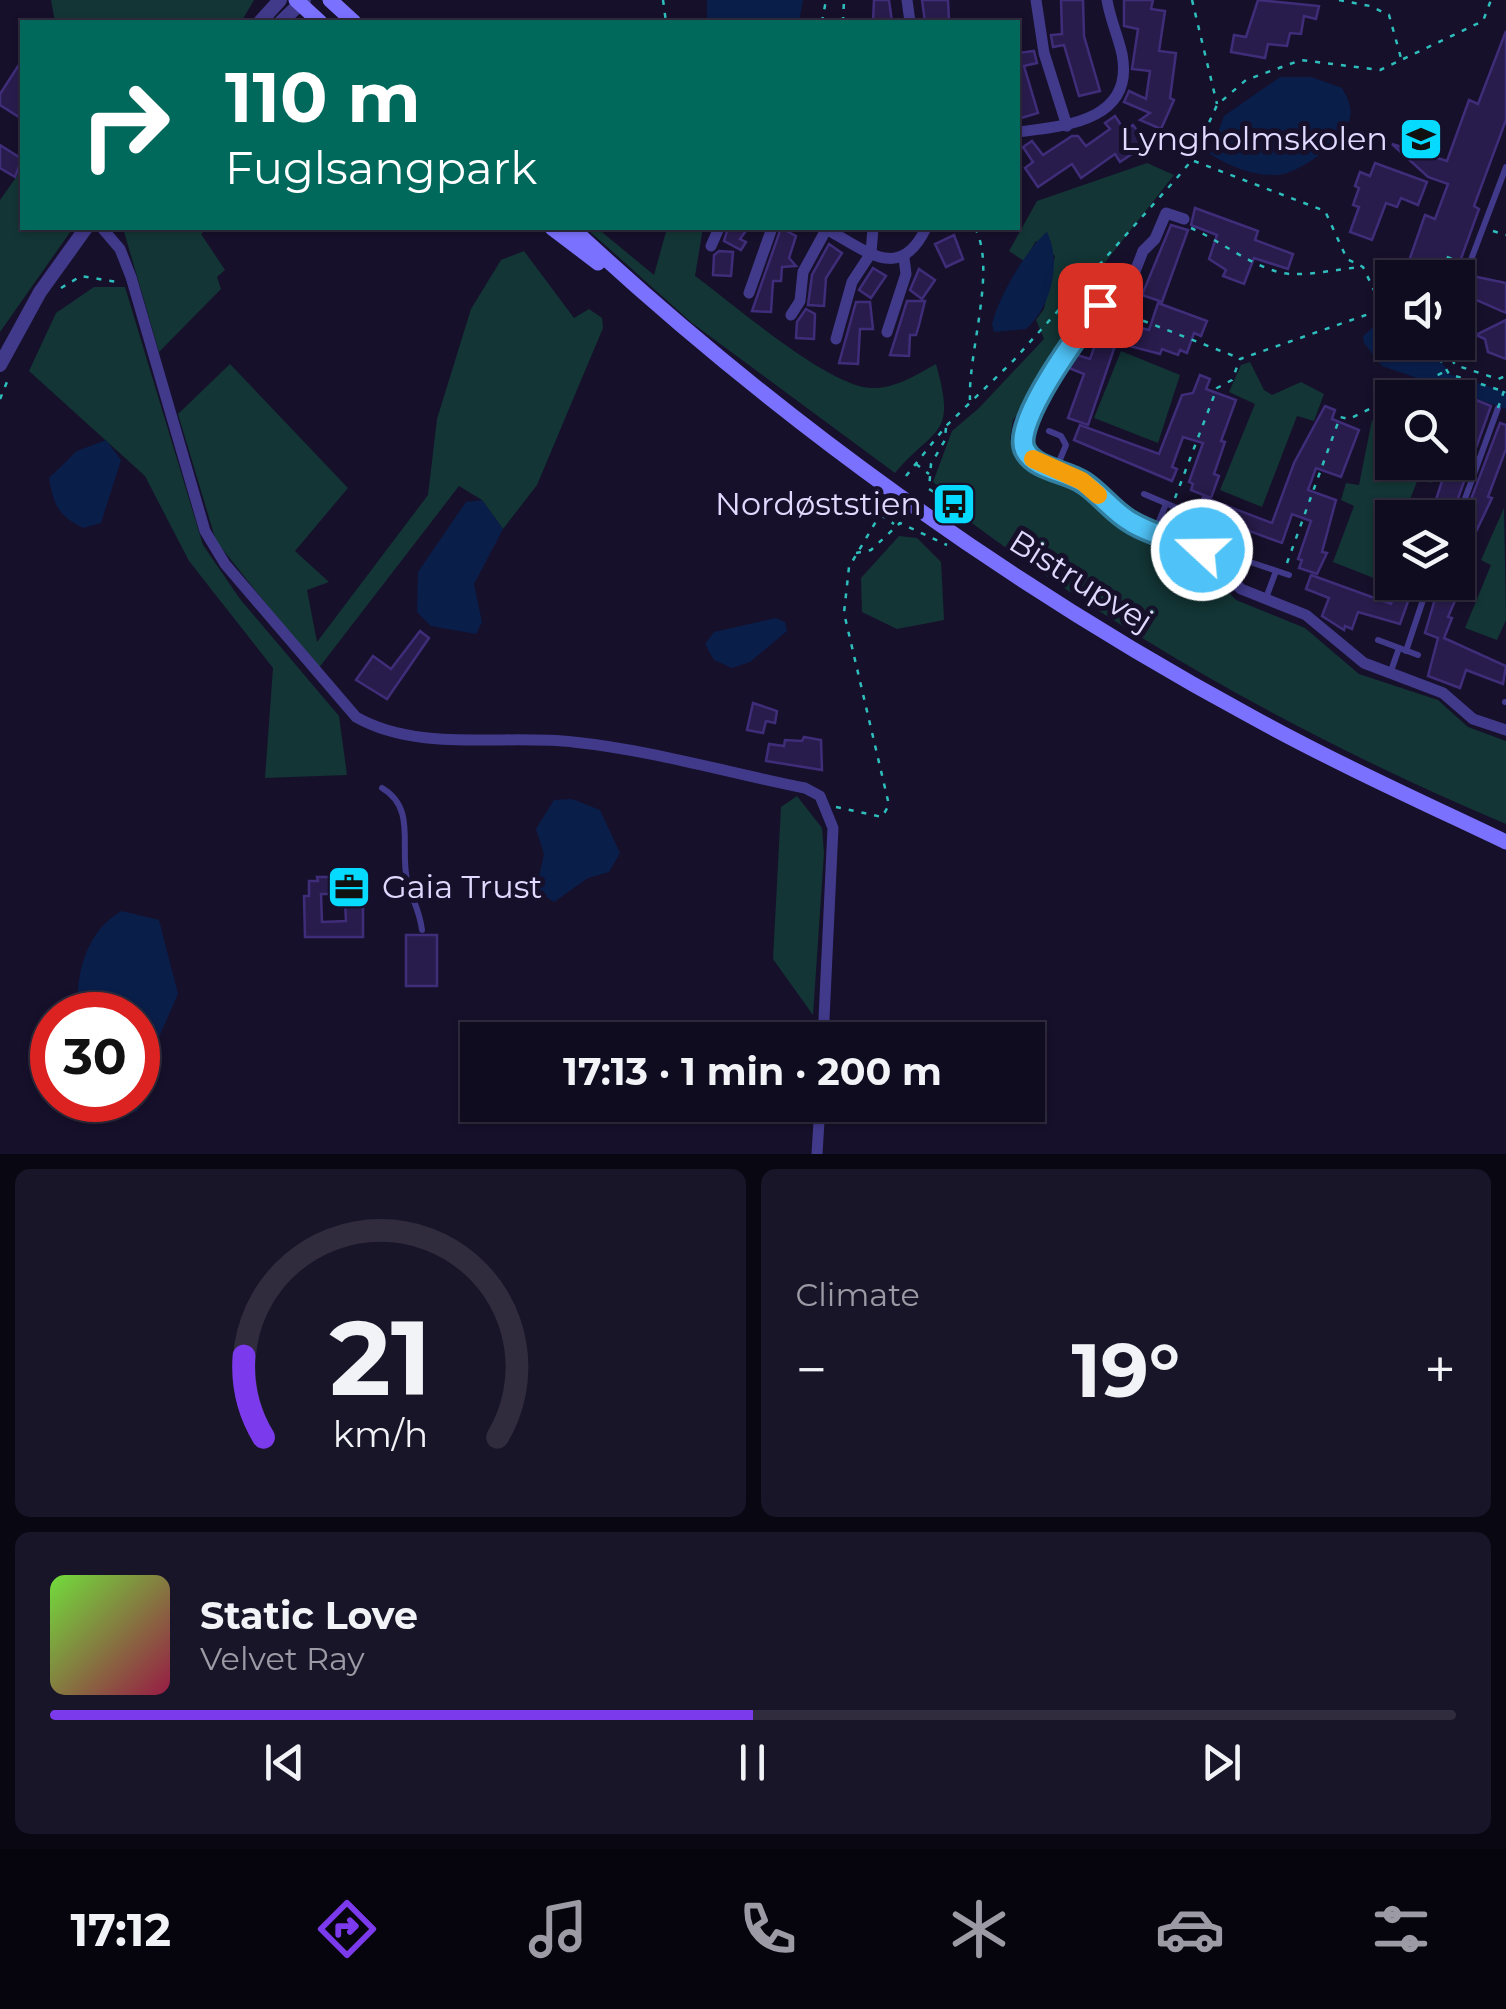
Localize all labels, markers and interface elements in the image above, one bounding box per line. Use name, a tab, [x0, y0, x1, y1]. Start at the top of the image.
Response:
text: 110 m	[225, 54, 421, 140]
icon: right	[60, 60, 190, 190]
school or university icon: Lyngholmskolen	[1398, 116, 1444, 162]
place label: Lyngholmskolen	[1120, 119, 1388, 158]
text: Fuglsangpark	[225, 140, 537, 195]
map controls	[1375, 260, 1475, 600]
button: sound	[1375, 260, 1475, 360]
pin	[1058, 263, 1143, 348]
icon: arrive	[1073, 278, 1128, 333]
button: search	[1375, 380, 1475, 480]
bus stop icon: Nordøststien	[931, 481, 977, 527]
place label: Nordøststien	[715, 484, 922, 523]
position arrow	[1150, 498, 1254, 602]
button: layers	[1375, 500, 1475, 600]
street label: Bistrupvej	[1002, 521, 1160, 640]
office icon: Gaia Trust	[326, 864, 372, 910]
place label: Gaia Trust	[382, 867, 542, 906]
speed limit sign: 30	[30, 992, 160, 1122]
text: 17:13 · 1 min · 200 m	[563, 1048, 942, 1095]
text: Climate	[796, 1275, 920, 1314]
text: 21	[329, 1294, 431, 1421]
text: 19°	[1071, 1324, 1180, 1416]
text: −	[796, 1336, 827, 1403]
text: +	[1424, 1336, 1456, 1403]
text: km/h	[333, 1412, 428, 1456]
text: Static Love	[200, 1592, 418, 1639]
text: Velvet Ray	[200, 1639, 365, 1678]
icon: previous	[257, 1735, 312, 1790]
icon: pause	[725, 1735, 780, 1790]
icon: next	[1194, 1735, 1249, 1790]
icon: directions	[312, 1894, 382, 1964]
icon: music	[523, 1894, 593, 1964]
icon: phone	[733, 1894, 803, 1964]
icon: climate	[944, 1894, 1014, 1964]
icon: car	[1155, 1894, 1225, 1964]
icon: filters	[1366, 1894, 1436, 1964]
text: 17:12	[70, 1902, 171, 1957]

